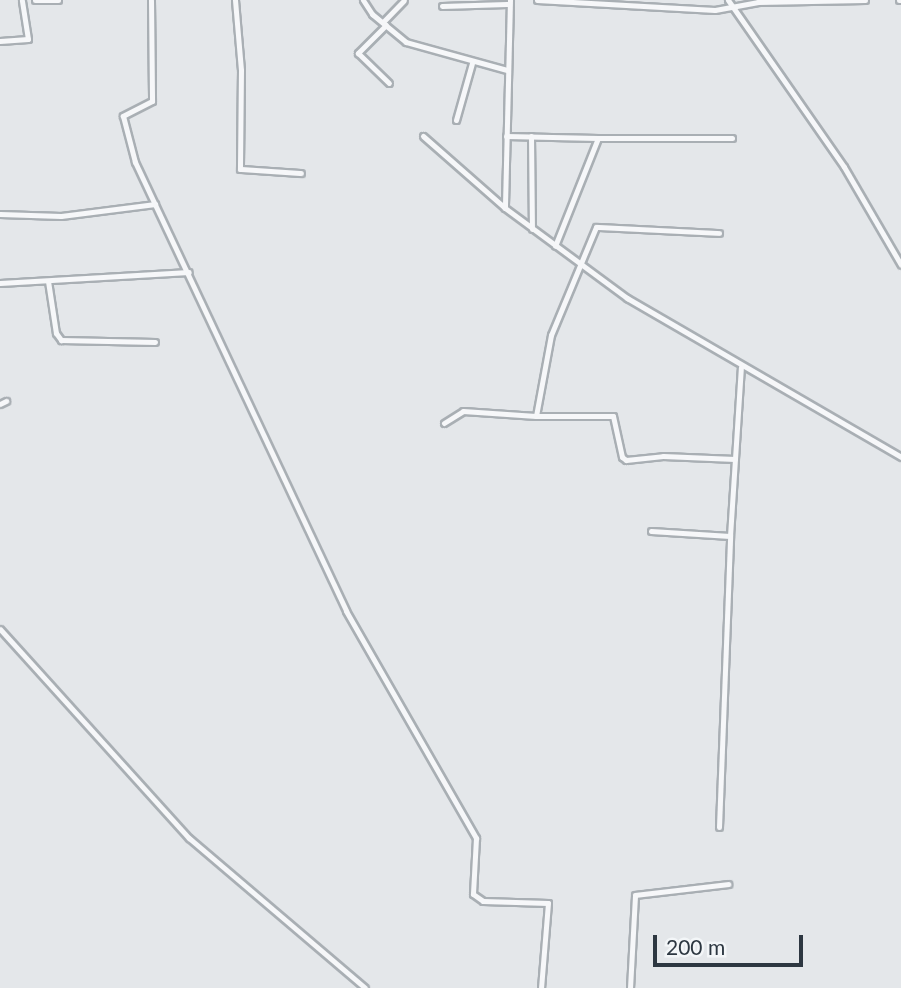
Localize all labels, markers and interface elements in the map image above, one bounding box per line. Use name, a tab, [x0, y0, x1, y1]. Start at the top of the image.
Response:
scale bar	[656, 922, 806, 966]
text: 200 m	[666, 934, 725, 959]

